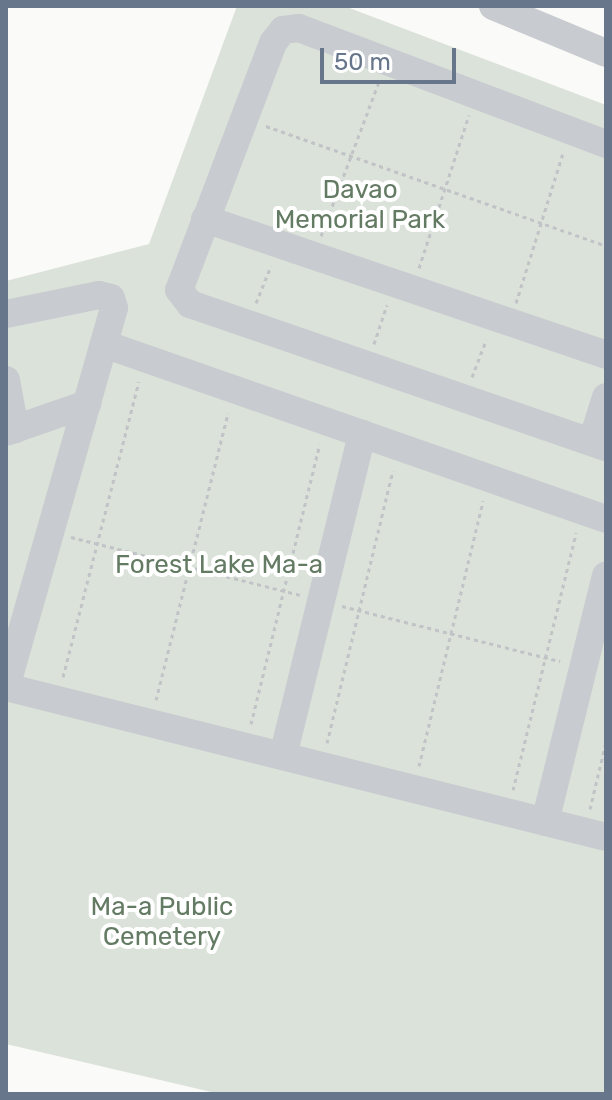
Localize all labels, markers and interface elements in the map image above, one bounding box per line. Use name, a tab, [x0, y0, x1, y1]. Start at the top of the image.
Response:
scale bar	[324, 32, 460, 82]
text: 50 m	[334, 48, 391, 76]
park label: Davao Memorial Park	[275, 174, 445, 236]
park label: Forest Lake Ma-a	[115, 549, 323, 581]
park label: Ma-a Public Cemetery	[91, 891, 233, 952]

